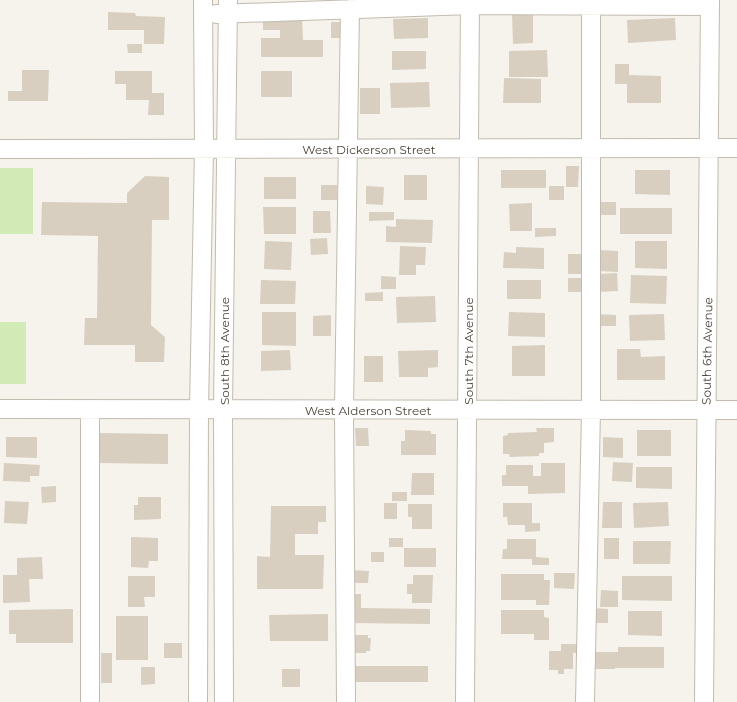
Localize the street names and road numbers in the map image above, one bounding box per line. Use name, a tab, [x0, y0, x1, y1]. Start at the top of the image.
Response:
street label: West Dickerson Street	[302, 142, 436, 157]
street label: South 8th Avenue	[217, 297, 232, 405]
street label: South 7th Avenue	[461, 297, 476, 405]
street label: South 6th Avenue	[699, 297, 715, 405]
street label: West Alderson Street	[305, 403, 431, 418]

